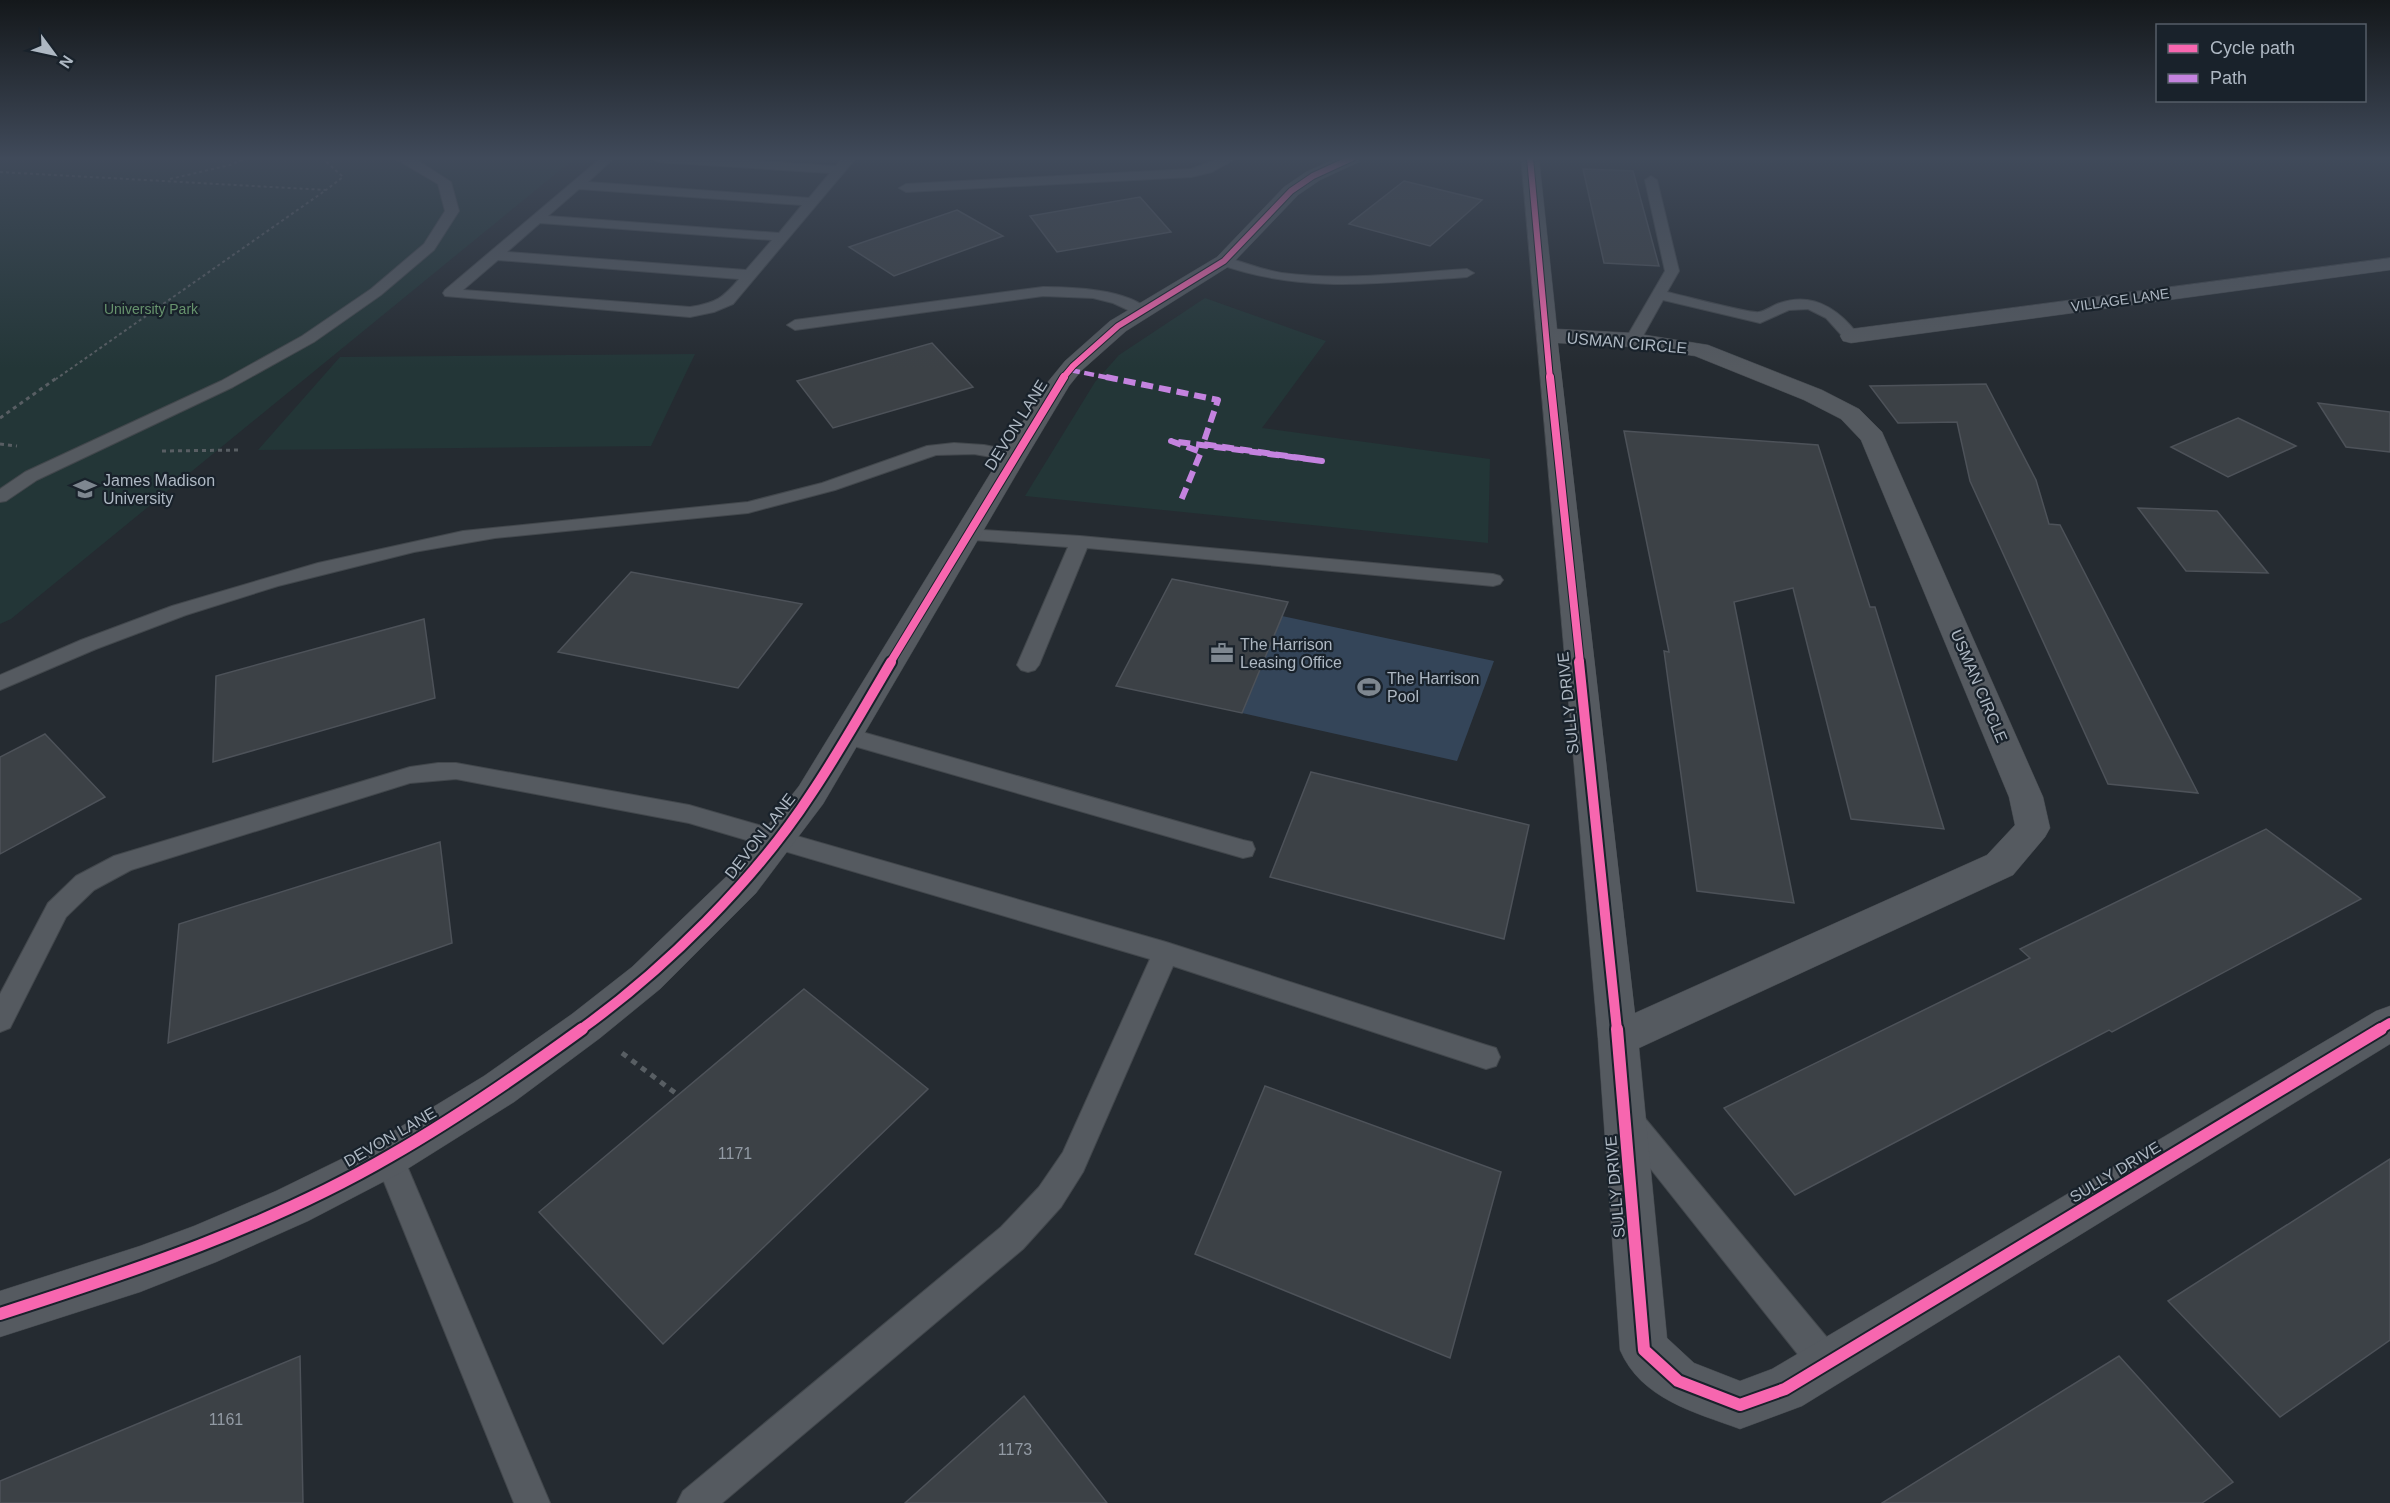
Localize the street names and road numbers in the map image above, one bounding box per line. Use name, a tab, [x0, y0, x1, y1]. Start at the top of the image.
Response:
street label: VILLAGE LANE	[2070, 285, 2170, 315]
street label: USMAN CIRCLE	[1566, 329, 1688, 357]
street label: DEVON LANE	[981, 377, 1051, 473]
street label: USMAN CIRCLE	[1948, 627, 2010, 745]
street label: SULLY DRIVE	[1554, 651, 1582, 755]
street label: DEVON LANE	[722, 790, 798, 882]
street label: DEVON LANE	[341, 1104, 439, 1170]
street label: SULLY DRIVE	[1602, 1135, 1628, 1239]
street label: SULLY DRIVE	[2067, 1138, 2163, 1206]

